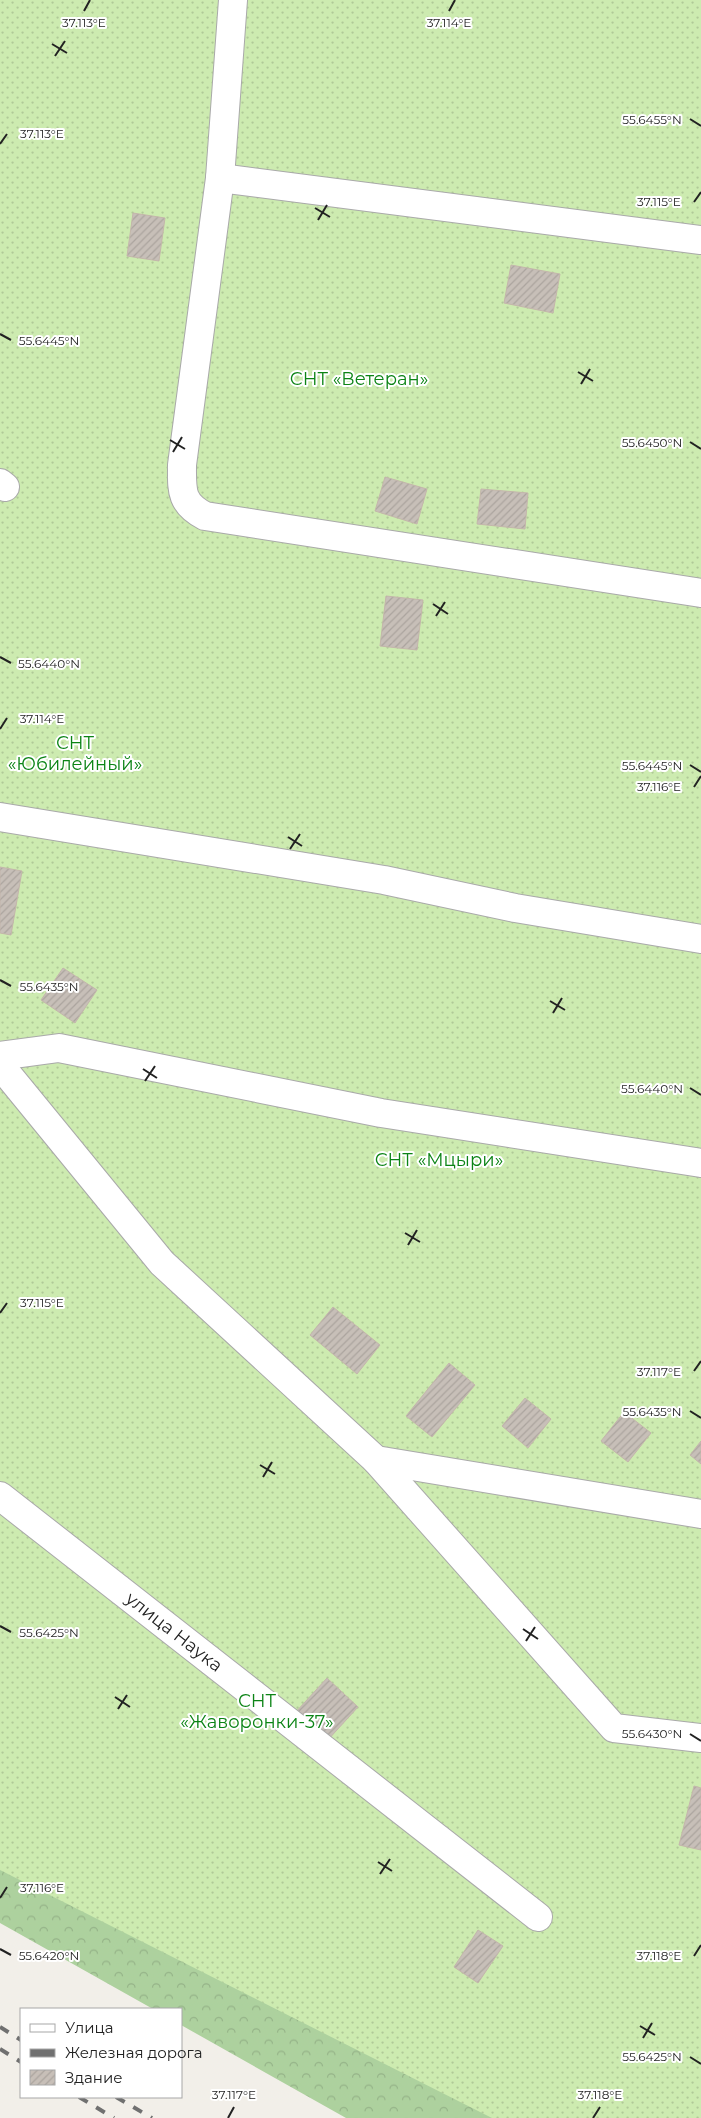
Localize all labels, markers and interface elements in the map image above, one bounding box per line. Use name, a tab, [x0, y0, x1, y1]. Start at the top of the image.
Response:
text: 37.113°E	[62, 15, 106, 30]
text: 37.114°E	[427, 15, 471, 30]
text: 55.6455°N	[622, 112, 682, 127]
text: 37.113°E	[20, 126, 64, 141]
text: 37.115°E	[637, 194, 681, 209]
text: 55.6445°N	[19, 333, 79, 348]
park label: СНТ «Ветеран»	[290, 368, 428, 390]
text: 55.6450°N	[622, 435, 682, 450]
text: 55.6440°N	[18, 656, 80, 671]
text: 37.114°E	[20, 711, 64, 726]
park label: СНТ «Юбилейный»	[8, 732, 142, 775]
text: 55.6445°N	[622, 758, 682, 773]
text: 37.116°E	[637, 779, 681, 794]
text: 55.6435°N	[19, 979, 79, 994]
text: 55.6440°N	[621, 1081, 683, 1096]
park label: СНТ «Мцыри»	[375, 1149, 503, 1171]
text: 37.115°E	[20, 1295, 64, 1310]
text: 37.117°E	[637, 1364, 681, 1379]
text: 55.6435°N	[622, 1404, 682, 1419]
street label: улица Наука	[120, 1587, 227, 1677]
text: 55.6425°N	[19, 1625, 79, 1640]
park label: СНТ «Жаворонки-37»	[180, 1690, 334, 1733]
text: 55.6430°N	[622, 1726, 682, 1741]
text: 37.116°E	[20, 1880, 64, 1895]
text: 55.6420°N	[19, 1948, 79, 1963]
text: 37.118°E	[637, 1948, 681, 1963]
legend	[20, 2008, 182, 2098]
text: Улица	[65, 2018, 113, 2037]
text: Железная дорога	[65, 2043, 202, 2062]
text: 55.6425°N	[622, 2049, 682, 2064]
text: Здание	[65, 2068, 123, 2087]
text: 37.117°E	[212, 2087, 256, 2102]
text: 37.118°E	[578, 2087, 622, 2102]

